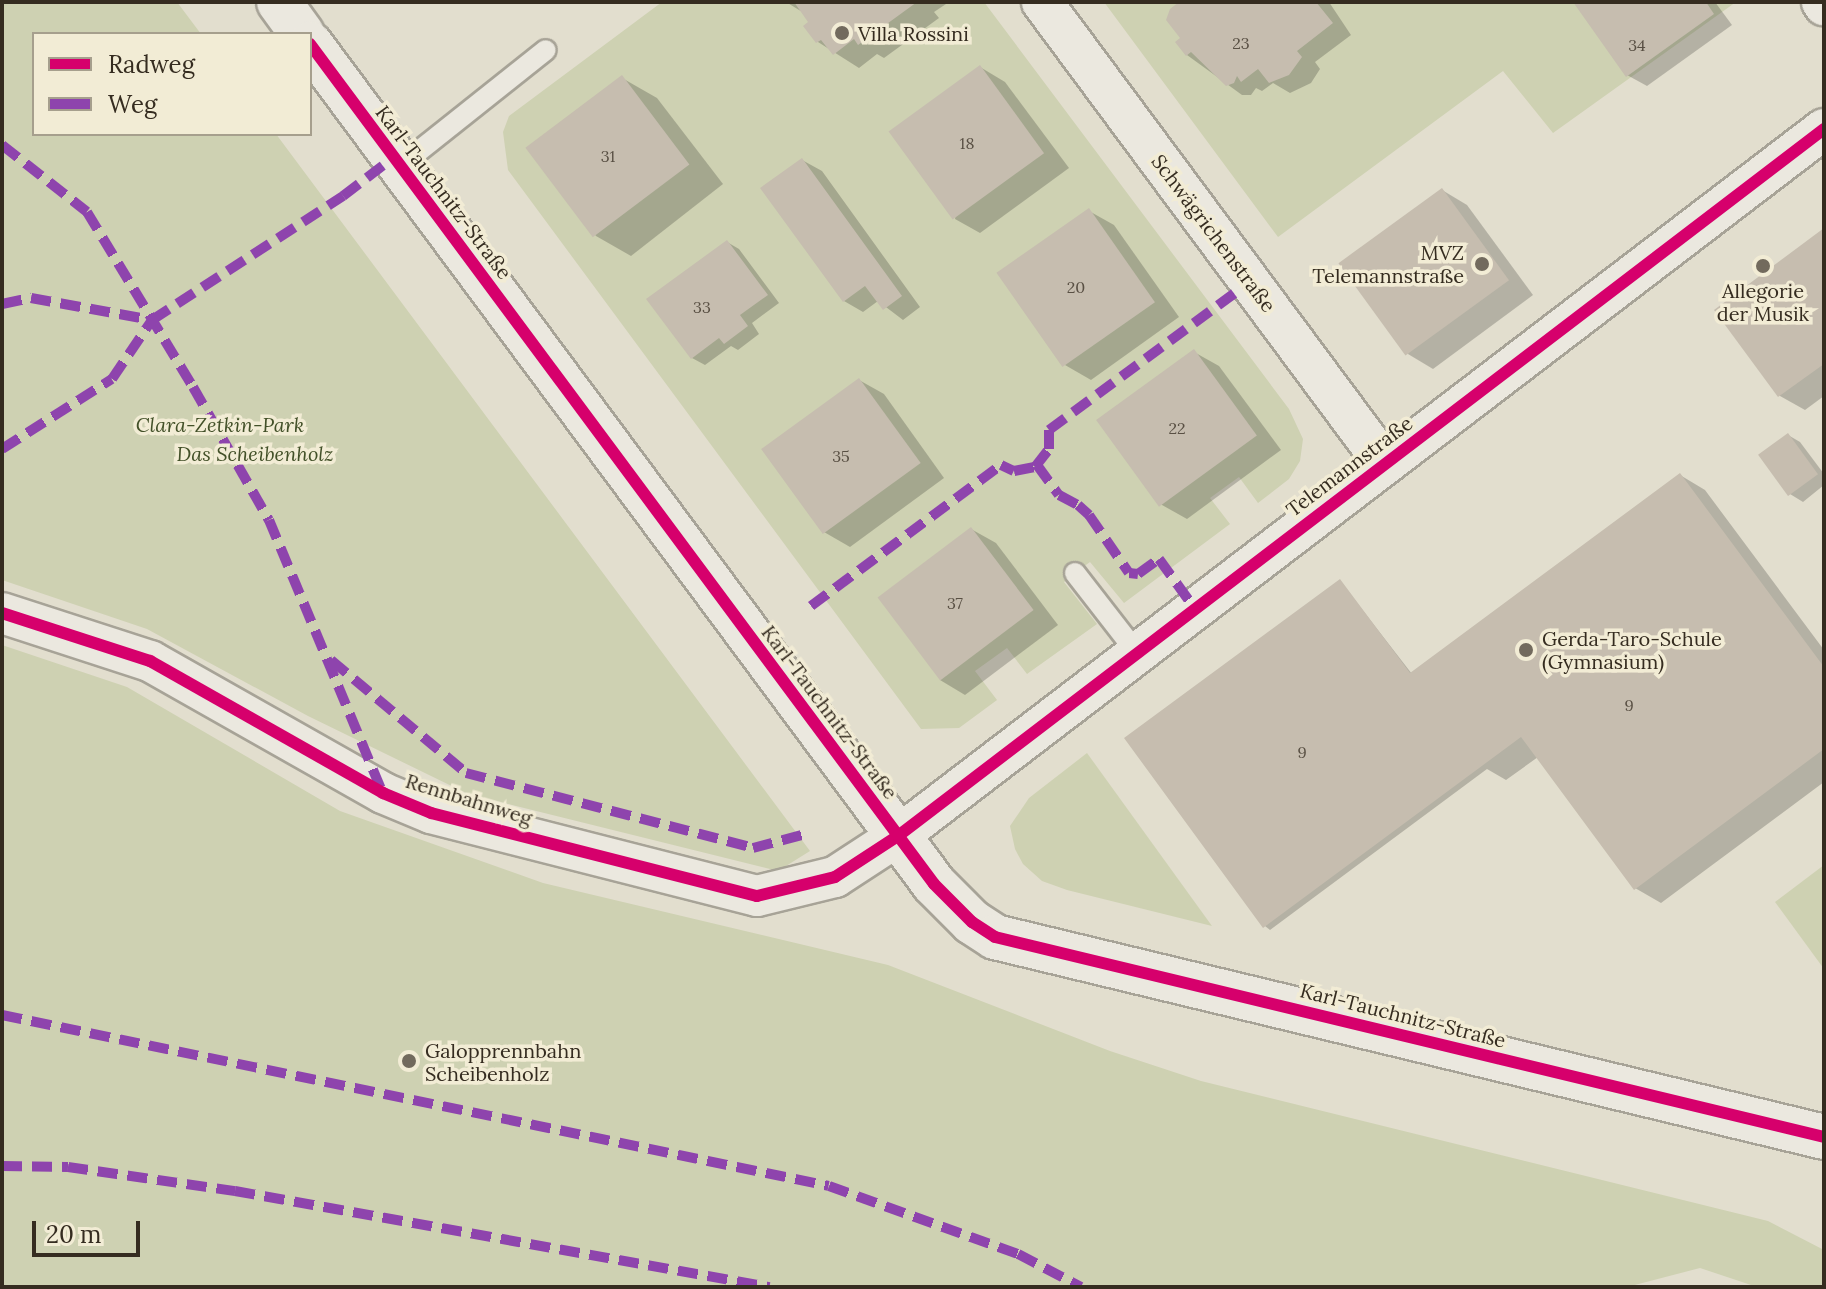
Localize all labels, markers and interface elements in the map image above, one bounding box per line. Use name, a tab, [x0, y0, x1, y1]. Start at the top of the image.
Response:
place label: Villa Rossini	[858, 21, 969, 45]
marker: Villa Rossini	[833, 24, 851, 42]
legend	[32, 32, 312, 136]
house number: 23	[1232, 33, 1250, 53]
house number: 34	[1628, 35, 1646, 55]
text: Radweg	[108, 49, 195, 80]
text: Weg	[108, 89, 157, 120]
street label: Karl-Tauchnitz-Straße	[371, 100, 517, 284]
house number: 18	[960, 133, 974, 153]
house number: 31	[601, 146, 615, 166]
street label: Schwägrichenstraße	[1147, 149, 1281, 317]
place label: MVZ Telemannstraße	[1312, 240, 1464, 287]
marker: MVZ Telemannstraße	[1471, 253, 1493, 275]
marker: Allegorie der Musik	[1754, 257, 1772, 275]
house number: 20	[1067, 277, 1085, 297]
place label: Allegorie der Musik	[1717, 278, 1809, 325]
house number: 33	[693, 297, 711, 317]
street label: Telemannstraße	[1281, 411, 1417, 521]
park label: Clara-Zetkin-Park	[136, 412, 304, 436]
house number: 22	[1168, 418, 1186, 438]
park label: Das Scheibenholz	[177, 441, 333, 465]
house number: 35	[832, 446, 850, 466]
house number: 37	[947, 593, 963, 613]
street label: Karl-Tauchnitz-Straße	[757, 620, 903, 804]
place label: Gerda-Taro-Schule (Gymnasium)	[1542, 626, 1722, 673]
marker: Gerda-Taro-Schule (Gymnasium)	[1517, 641, 1535, 659]
house number: 9	[1624, 695, 1634, 715]
house number: 9	[1297, 742, 1307, 762]
street label: Rennbahnweg	[403, 768, 535, 830]
street label: Karl-Tauchnitz-Straße	[1298, 978, 1508, 1052]
place label: Galopprennbahn Scheibenholz	[425, 1038, 581, 1085]
marker: Galopprennbahn Scheibenholz	[400, 1052, 418, 1070]
scale bar	[36, 1205, 144, 1255]
text: 20 m	[46, 1219, 102, 1250]

